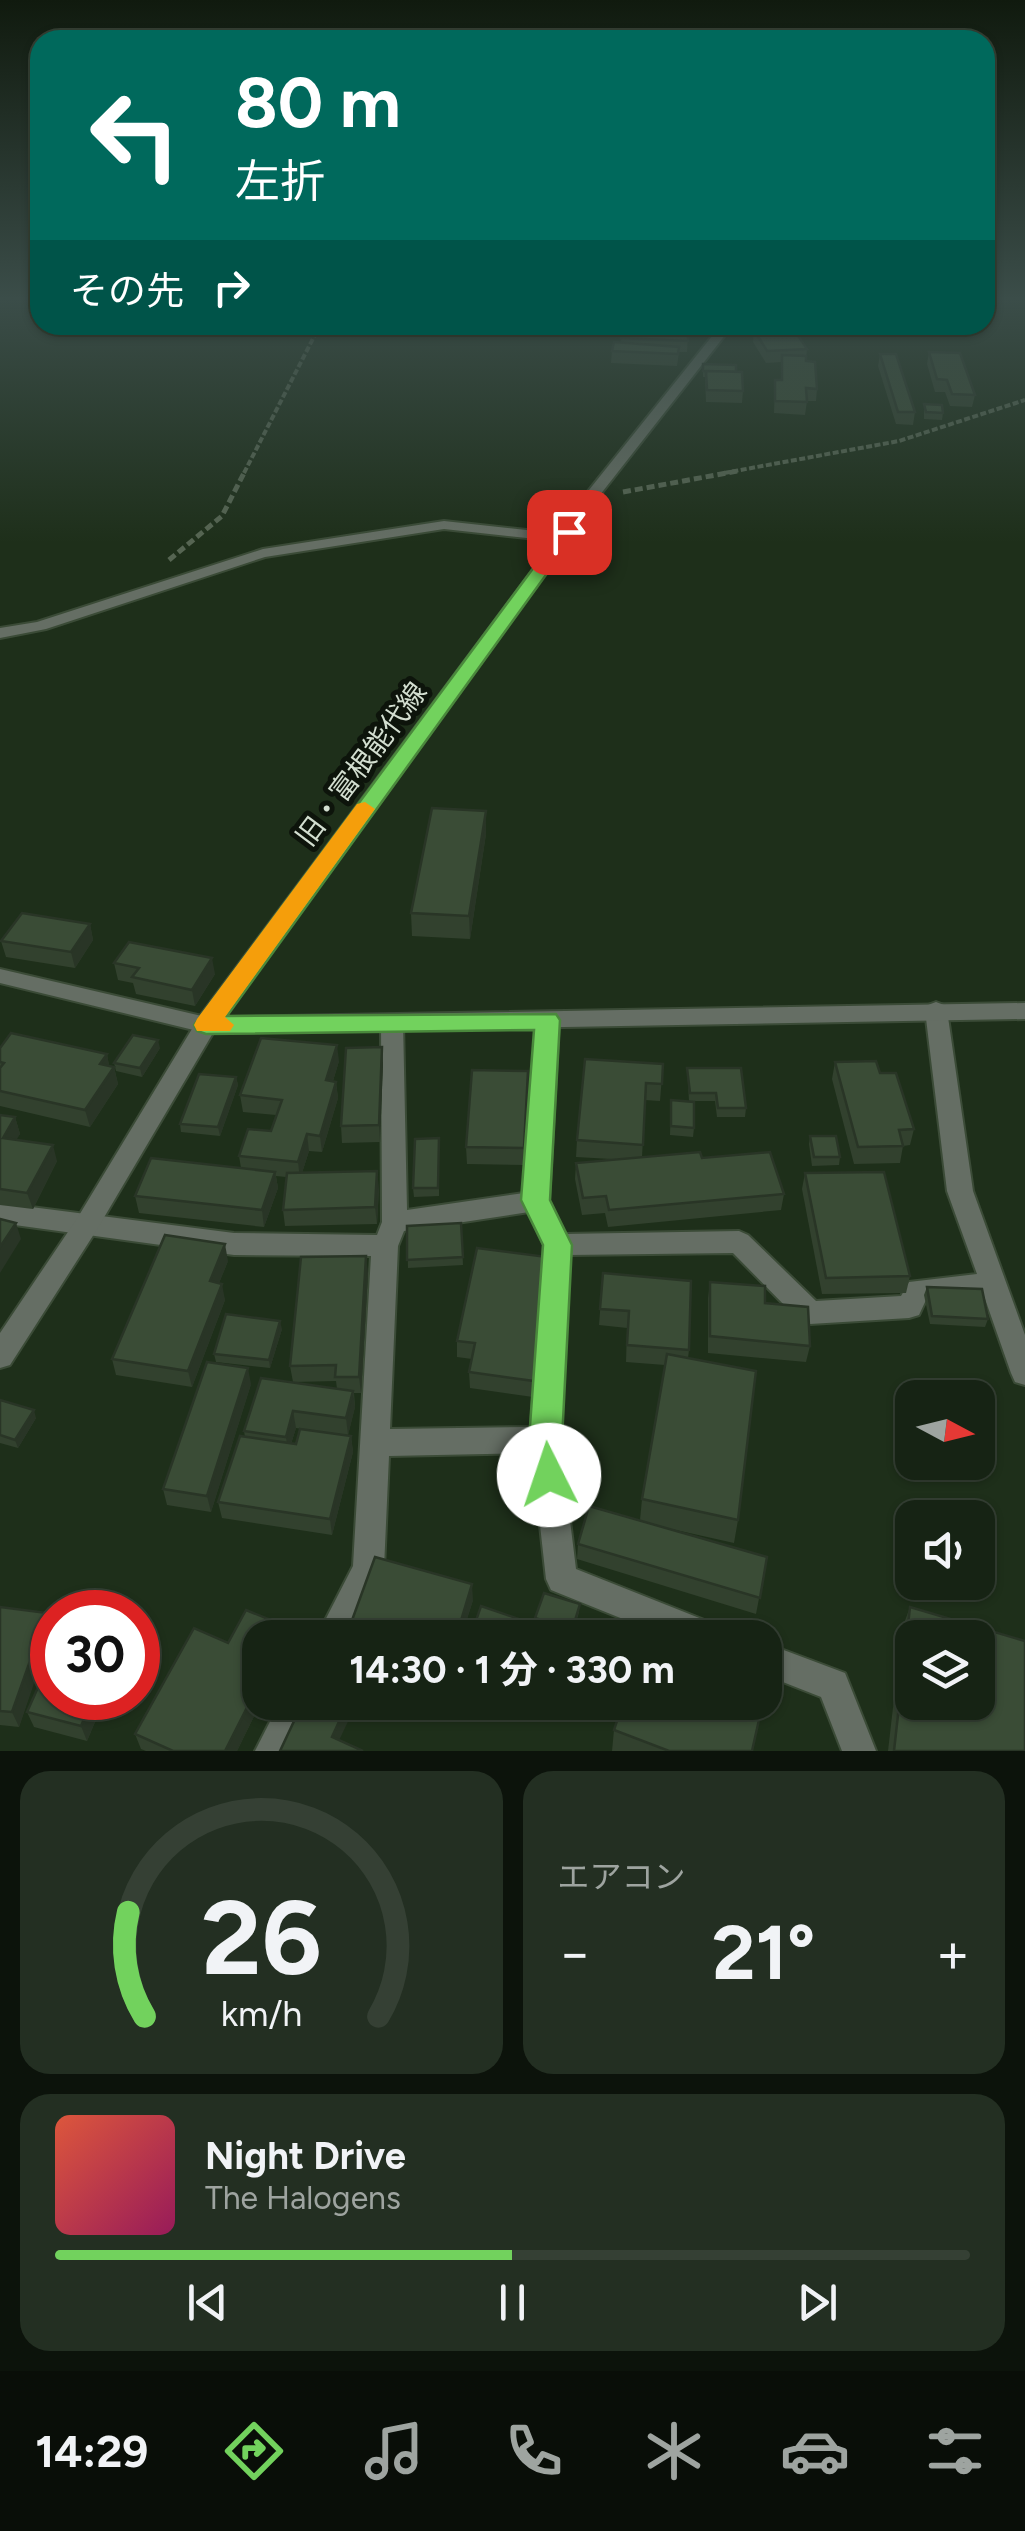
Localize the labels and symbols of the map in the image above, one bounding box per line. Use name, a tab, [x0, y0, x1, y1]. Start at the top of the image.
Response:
pin	[527, 490, 612, 575]
street label: 旧・富根能代線	[288, 675, 434, 853]
north arrow	[895, 1380, 995, 1480]
position arrow	[497, 1423, 601, 1527]
speed limit sign: 30	[30, 1590, 160, 1720]

